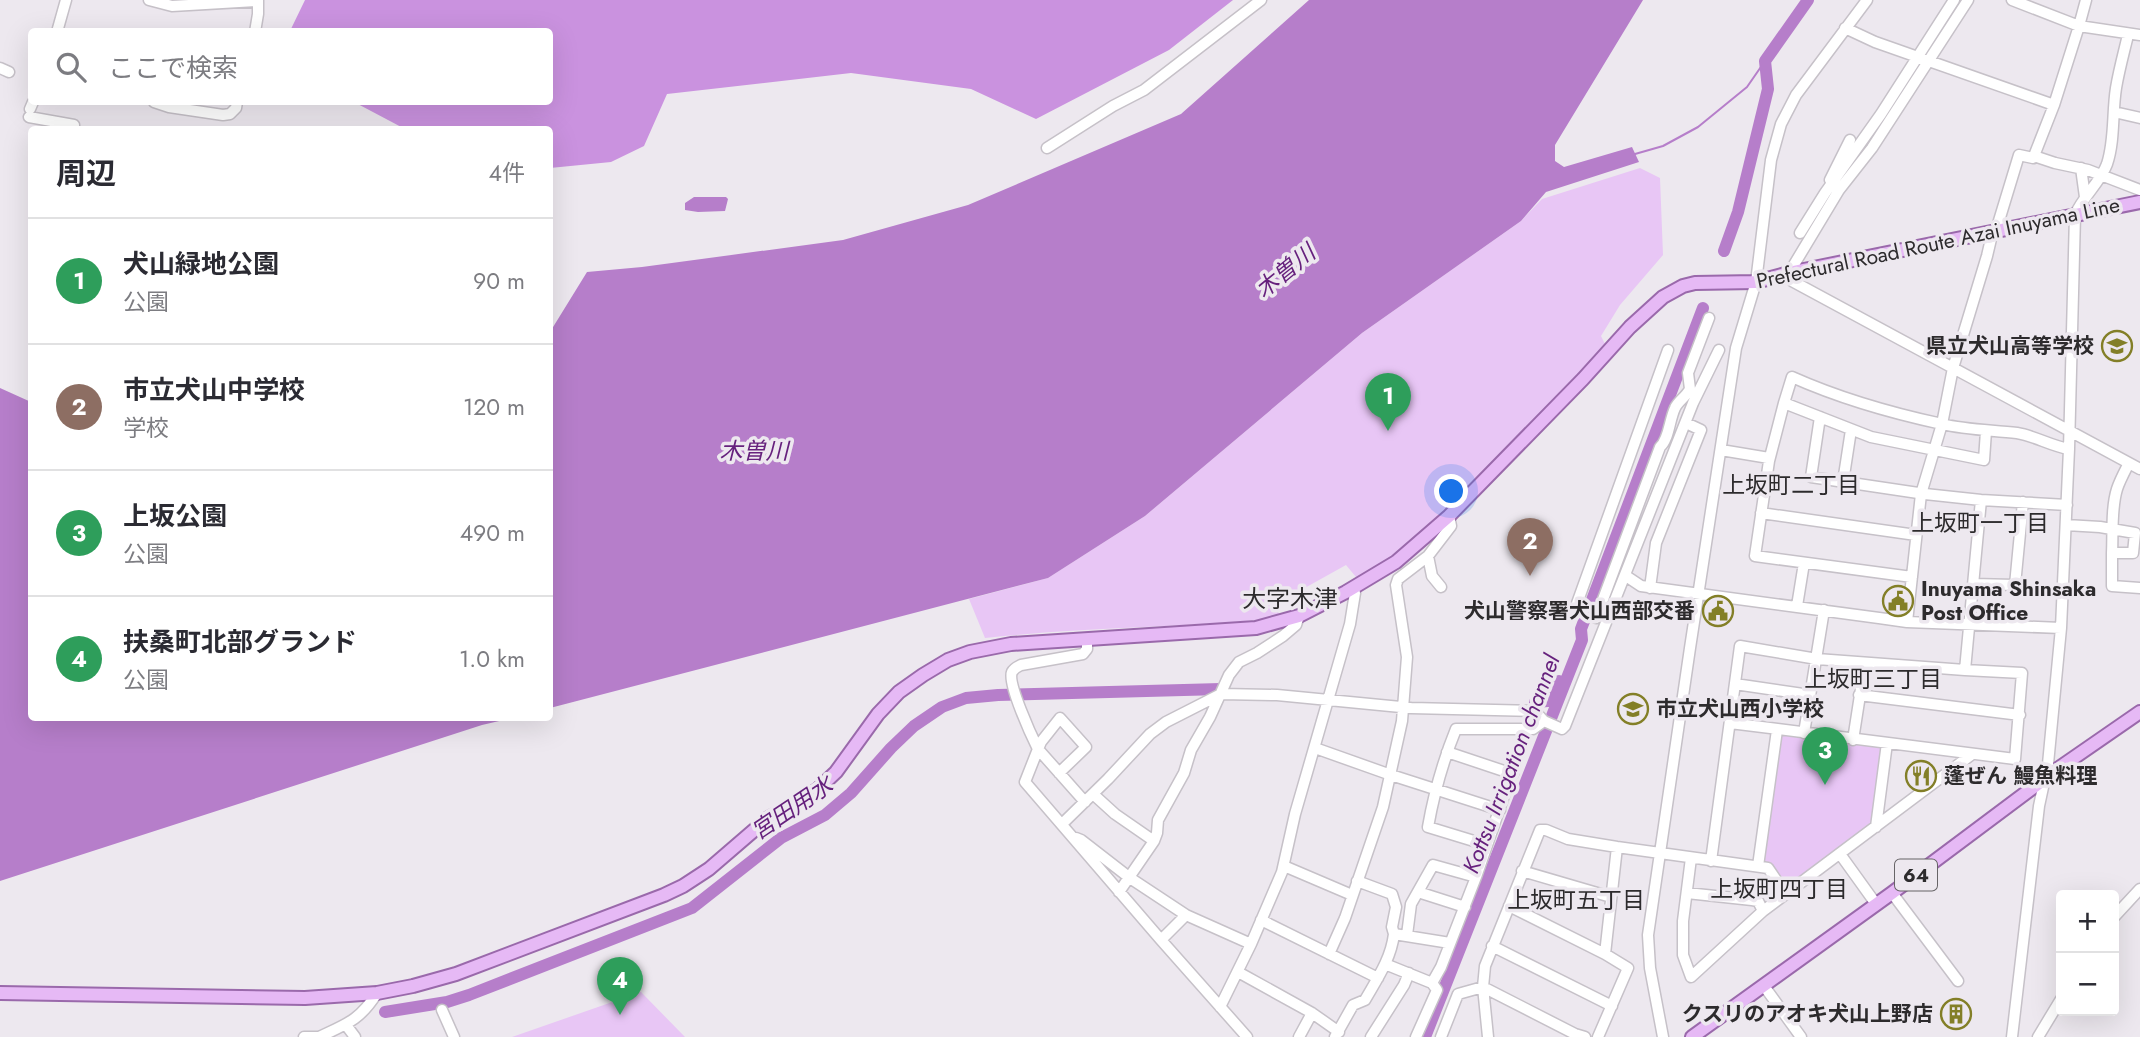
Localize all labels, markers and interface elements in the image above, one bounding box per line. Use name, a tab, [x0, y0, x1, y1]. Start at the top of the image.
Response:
search box	[28, 28, 553, 105]
icon: search	[52, 48, 90, 86]
text: ここで検索	[108, 49, 238, 87]
text: 周辺	[56, 152, 116, 195]
text: 4件	[489, 156, 525, 190]
street label: Prefectural Road Route Azai Inuyama Line	[1754, 190, 2123, 296]
water label: 木曽川	[1247, 234, 1325, 306]
text: 犬山緑地公園	[123, 245, 279, 283]
text: 1	[73, 264, 85, 298]
text: 90 m	[473, 264, 525, 298]
text: 公園	[123, 285, 169, 319]
school or university icon: 県立犬山高等学校	[2100, 329, 2134, 363]
place label: 県立犬山高等学校	[1926, 331, 2094, 361]
text: 市立犬山中学校	[123, 371, 305, 409]
pin: 1	[1365, 373, 1411, 431]
text: 2	[71, 390, 87, 424]
text: 120 m	[463, 390, 525, 424]
text: 学校	[123, 411, 169, 445]
water label: 木曽川	[720, 434, 792, 468]
district label: 上坂町二丁目	[1722, 468, 1860, 502]
your location	[1434, 474, 1468, 508]
text: 上坂公園	[123, 497, 227, 535]
district label: 上坂町一丁目	[1911, 506, 2049, 540]
text: 3	[72, 516, 86, 550]
text: 490 m	[460, 516, 525, 550]
pin: 2	[1507, 518, 1553, 576]
text: 公園	[123, 537, 169, 571]
place label: Inuyama Shinsaka Post Office	[1921, 574, 2096, 628]
district label: 大字木津	[1242, 581, 1338, 616]
public building icon: Inuyama Shinsaka Post Office	[1881, 584, 1915, 618]
public building icon: 犬山警察署犬山西部交番	[1701, 594, 1735, 628]
place label: 犬山警察署犬山西部交番	[1464, 596, 1695, 626]
text: 扶桑町北部グランド	[123, 623, 357, 661]
text: 4	[71, 642, 87, 676]
text: 1.0 km	[459, 642, 525, 676]
water label: Kottsu Irrigation channel	[1454, 649, 1569, 878]
district label: 上坂町三丁目	[1804, 662, 1942, 696]
text: 公園	[123, 663, 169, 697]
school or university icon: 市立犬山西小学校	[1616, 692, 1650, 726]
place label: 市立犬山西小学校	[1656, 694, 1824, 724]
pin: 3	[1802, 727, 1848, 785]
restaurant icon: 蓬ぜん 鰻魚料理	[1904, 759, 1938, 793]
place label: 蓬ぜん 鰻魚料理	[1944, 761, 2097, 791]
water label: 宮田用水	[744, 767, 842, 848]
road number: 64	[1895, 860, 1937, 890]
district label: 上坂町四丁目	[1710, 872, 1848, 906]
district label: 上坂町五丁目	[1507, 883, 1645, 917]
map controls	[2056, 890, 2119, 1016]
button: +	[2056, 890, 2119, 953]
button: −	[2056, 953, 2119, 1016]
pin: 4	[597, 957, 643, 1015]
building icon: クスリのアオキ犬山上野店	[1939, 997, 1973, 1031]
place label: クスリのアオキ犬山上野店	[1682, 999, 1933, 1029]

